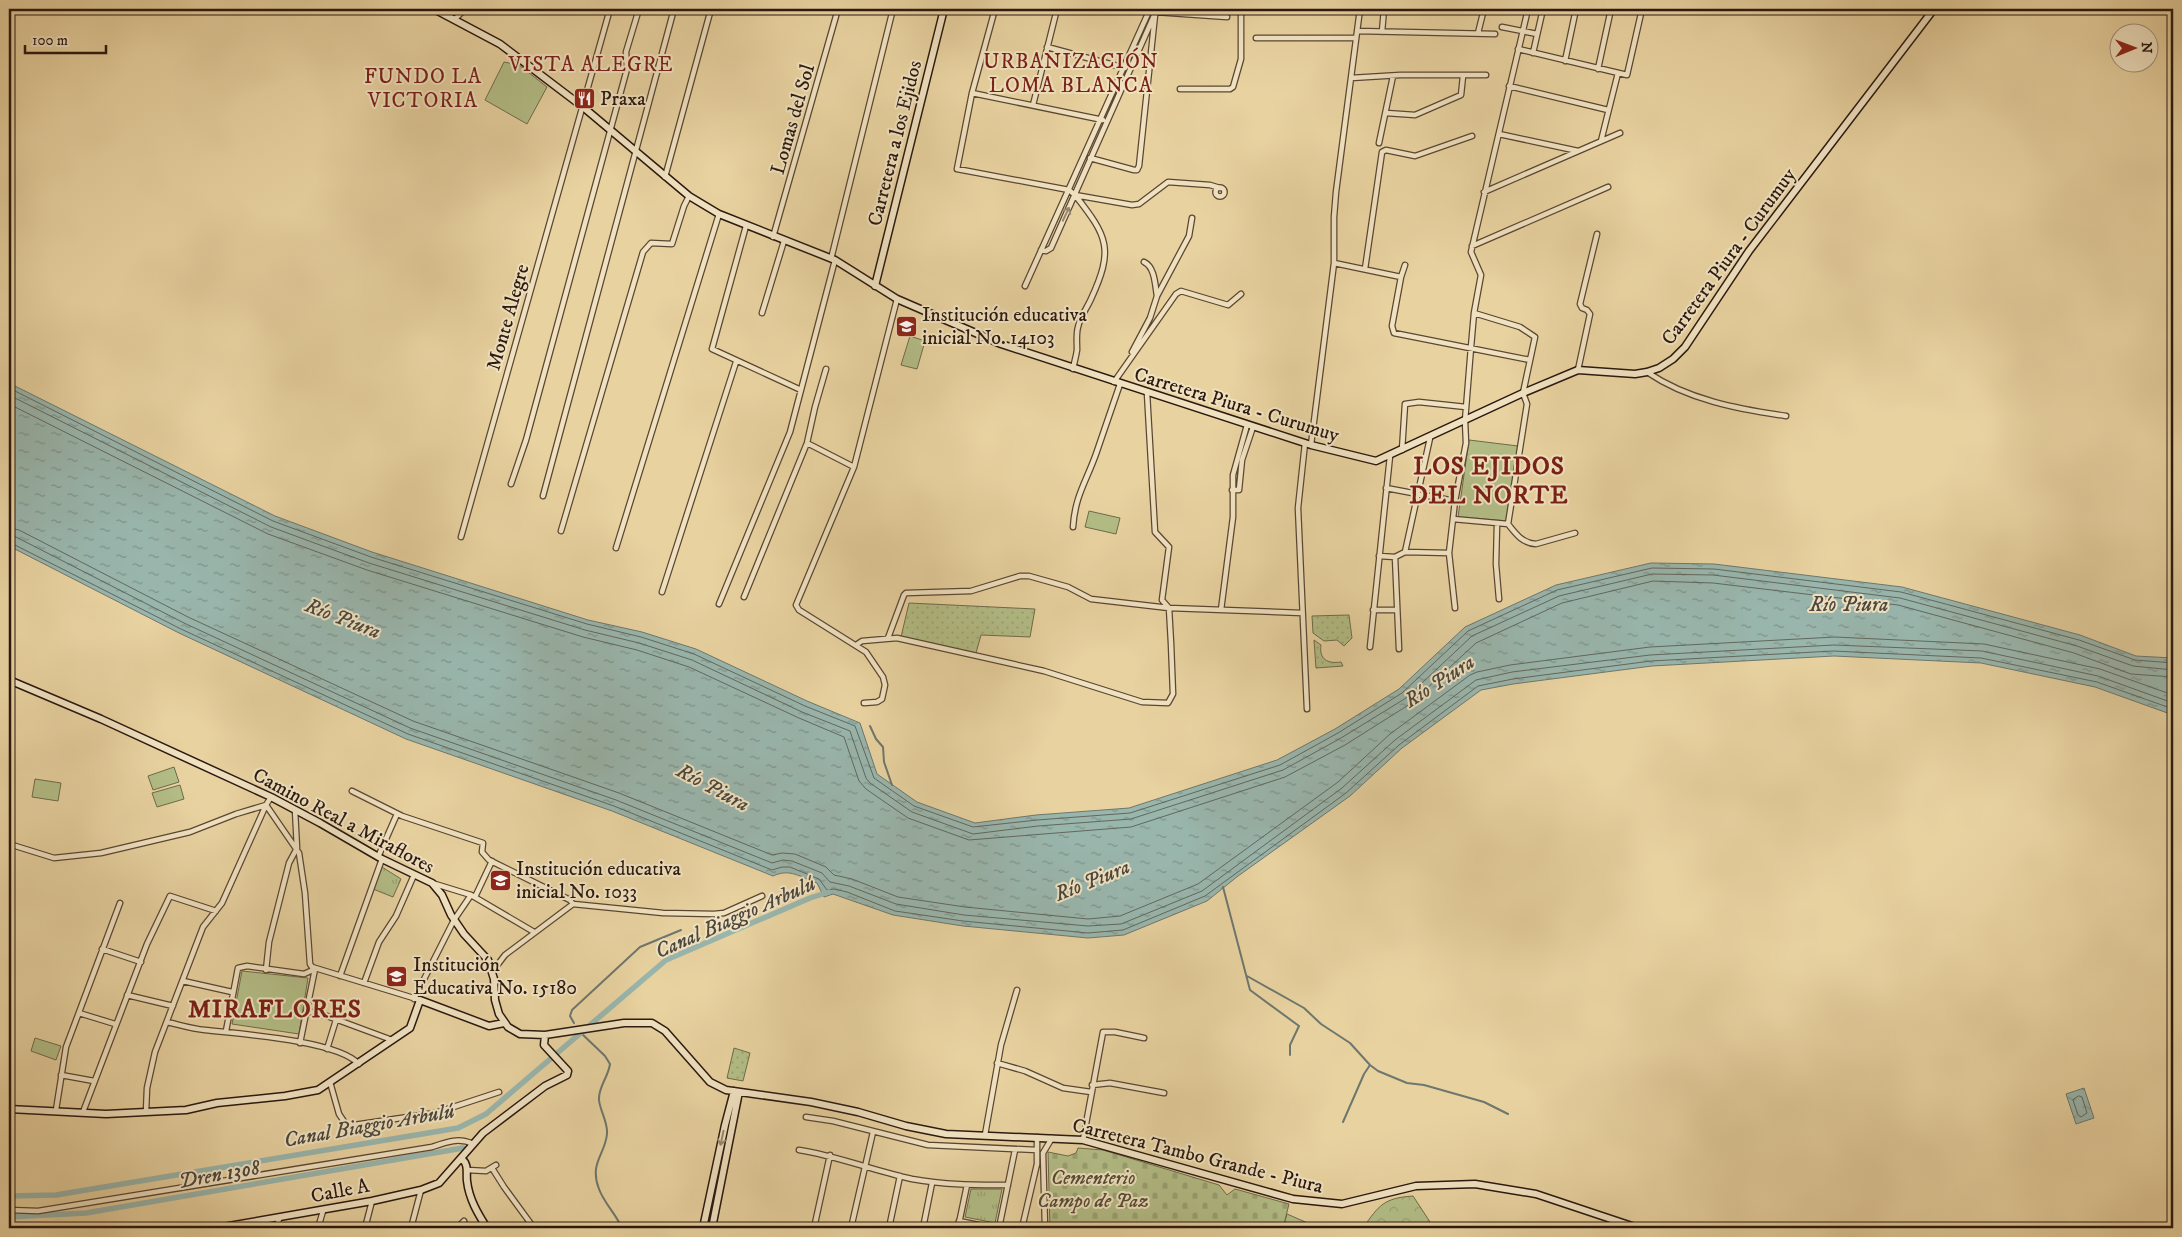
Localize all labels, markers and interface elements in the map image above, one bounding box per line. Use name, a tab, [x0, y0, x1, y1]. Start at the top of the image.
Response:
scale bar	[25, 22, 106, 54]
north arrow	[2110, 22, 2160, 72]
text: 100 m	[32, 31, 68, 50]
text: N	[2137, 42, 2155, 54]
district label: URBANIZACIÓN LOMA BLANCA	[983, 47, 1159, 99]
district label: VISTA ALEGRE	[507, 52, 674, 78]
street label: Carretera a los Ejidos	[863, 58, 928, 229]
street label: Lomas del Sol	[766, 61, 821, 177]
district label: FUNDO LA VICTORIA	[364, 64, 482, 114]
restaurant icon: Praxa	[572, 86, 596, 110]
place label: Praxa	[600, 87, 646, 112]
street label: Carretera Piura - Curumuy	[1656, 163, 1802, 350]
one-way arrow	[1062, 207, 1072, 222]
street label: Monte Alegre	[481, 261, 536, 373]
place label: Institución educativa inicial No. 14103	[922, 303, 1088, 351]
school or university icon: Institución educativa inicial No. 14103	[894, 314, 918, 338]
street label: Carretera Piura - Curumuy	[1131, 362, 1343, 449]
district label: LOS EJIDOS DEL NORTE	[1409, 451, 1569, 511]
water label: Río Piura	[300, 592, 384, 645]
water label: Río Piura	[1809, 592, 1888, 618]
water label: Río Piura	[1399, 649, 1480, 715]
water label: Río Piura	[671, 757, 753, 818]
street label: Camino Real a Miraflores	[248, 763, 439, 880]
water label: Río Piura	[1050, 854, 1134, 908]
place label: Institución educativa inicial No. 1033	[516, 857, 682, 905]
school or university icon: Institución educativa inicial No. 1033	[488, 868, 512, 892]
water label: Canal Biaggio Arbulú	[651, 871, 820, 965]
place label: Institución Educativa No. 15180	[413, 953, 577, 1001]
school or university icon: Institución Educativa No. 15180	[385, 964, 409, 988]
district label: MIRAFLORES	[188, 994, 362, 1025]
water label: Canal Biaggio Arbulú	[282, 1098, 457, 1154]
street label: Carretera Tambo Grande - Piura	[1070, 1113, 1326, 1200]
one-way arrow	[717, 1130, 726, 1146]
water label: Dren 1308	[176, 1155, 263, 1195]
park label: Cementerio Campo de Paz	[1037, 1166, 1149, 1214]
street label: Calle A	[309, 1174, 372, 1209]

